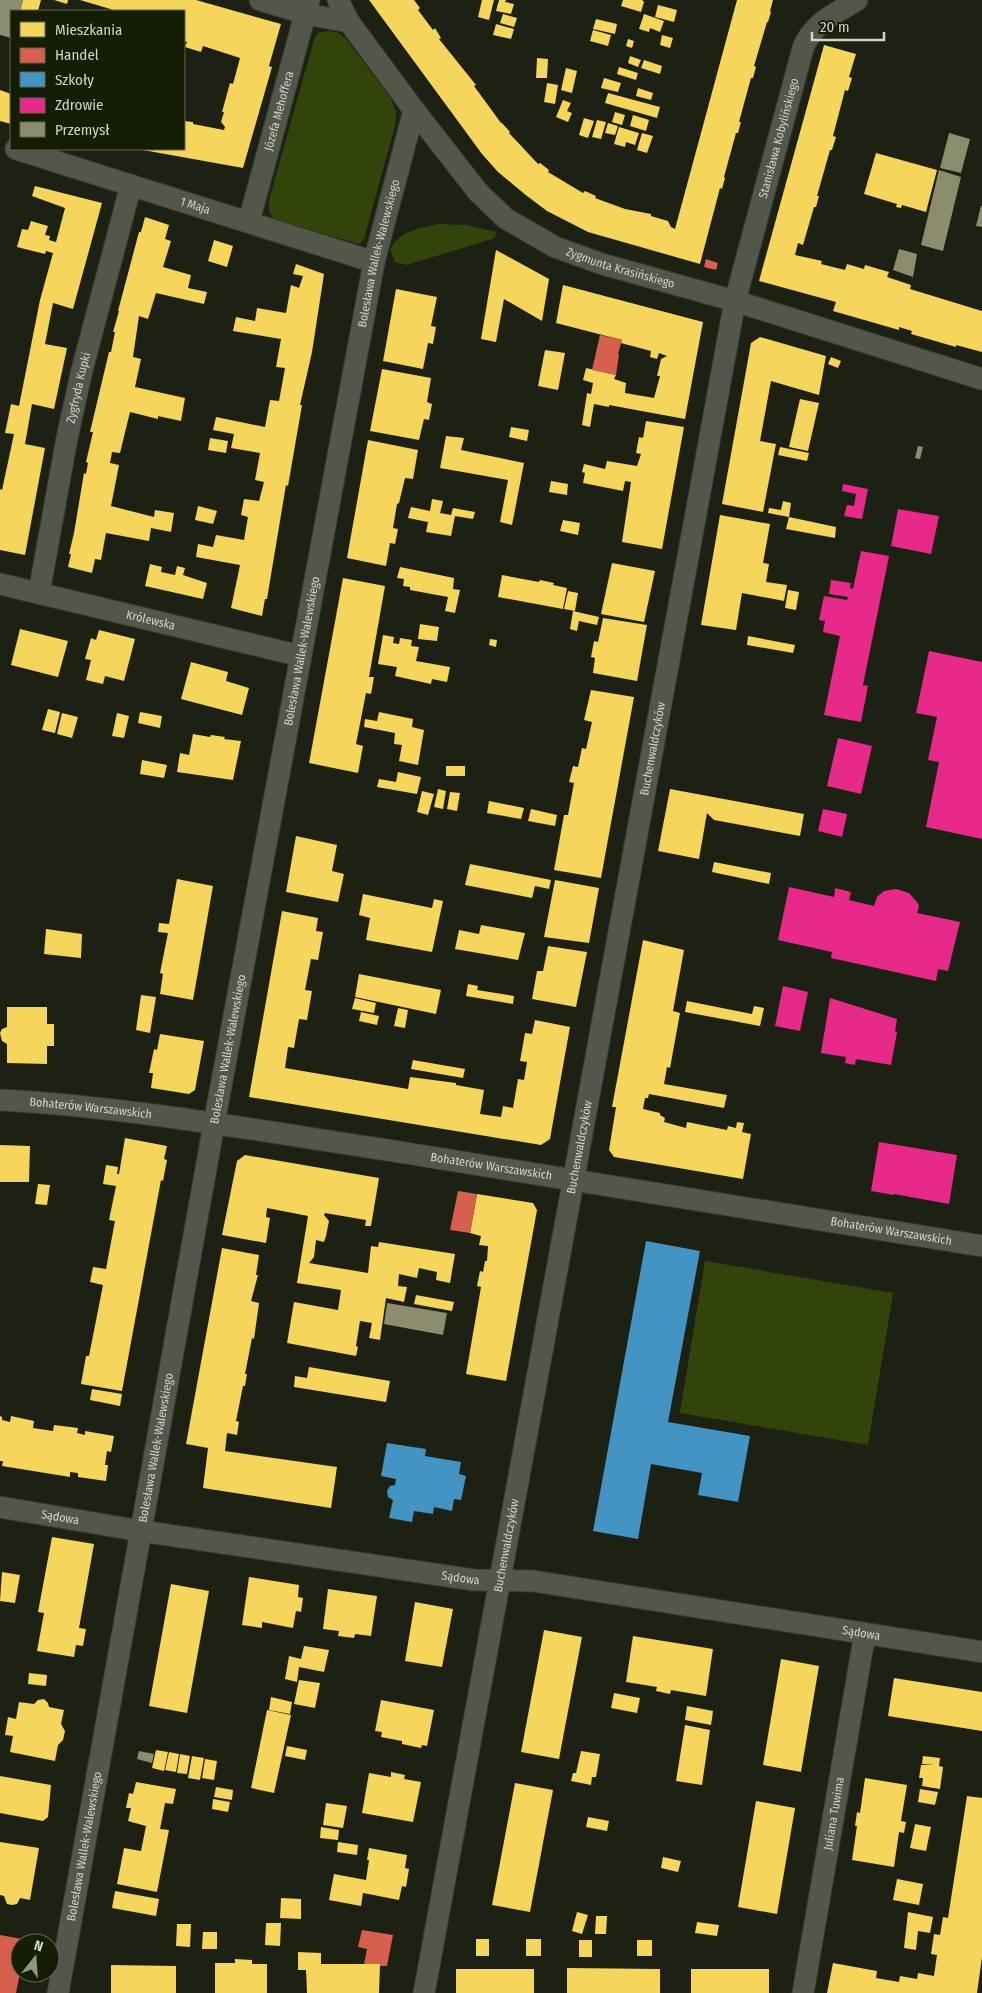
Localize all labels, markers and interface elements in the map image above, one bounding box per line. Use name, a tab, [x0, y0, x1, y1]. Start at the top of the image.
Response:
legend	[10, 10, 185, 150]
scale bar	[812, 10, 884, 42]
text: 20 m	[820, 18, 850, 36]
text: Mieszkania	[55, 21, 122, 39]
text: Handel	[55, 46, 99, 64]
street label: Józefa Mehoffera	[261, 69, 296, 153]
text: Szkoły	[55, 71, 94, 89]
street label: Stanisława Kobylińskiego	[756, 76, 802, 200]
text: Zdrowie	[55, 96, 104, 114]
text: Przemysł	[55, 121, 110, 139]
street label: Bolesława Wallek-Walewskiego	[355, 178, 402, 329]
street label: 1 Maja	[179, 194, 212, 217]
street label: Zygmunta Krasińskiego	[564, 245, 676, 291]
street label: Zygfryda Kupki	[63, 351, 93, 425]
street label: Bolesława Wallek-Walewskiego	[281, 575, 323, 727]
street label: Królewska	[125, 607, 177, 633]
street label: Buchenwaldczyków	[637, 701, 668, 797]
street label: Bolesława Wallek-Walewskiego	[207, 973, 249, 1125]
street label: Bohaterów Warszawskich	[29, 1095, 153, 1122]
street label: Buchenwaldczyków	[564, 1099, 595, 1195]
street label: Bohaterów Warszawskich	[430, 1150, 553, 1183]
street label: Bohaterów Warszawskich	[829, 1214, 953, 1248]
street label: Bolesława Wallek-Walewskiego	[136, 1372, 176, 1524]
street label: Buchenwaldczyków	[491, 1498, 522, 1593]
street label: Sądowa	[40, 1507, 80, 1527]
street label: Sądowa	[441, 1568, 480, 1587]
street label: Sądowa	[841, 1623, 881, 1643]
street label: Bolesława Wallek-Walewskiego	[64, 1770, 105, 1922]
street label: Juliana Tuwima	[821, 1776, 847, 1851]
north arrow	[10, 1933, 60, 1983]
text: N	[32, 1937, 45, 1955]

